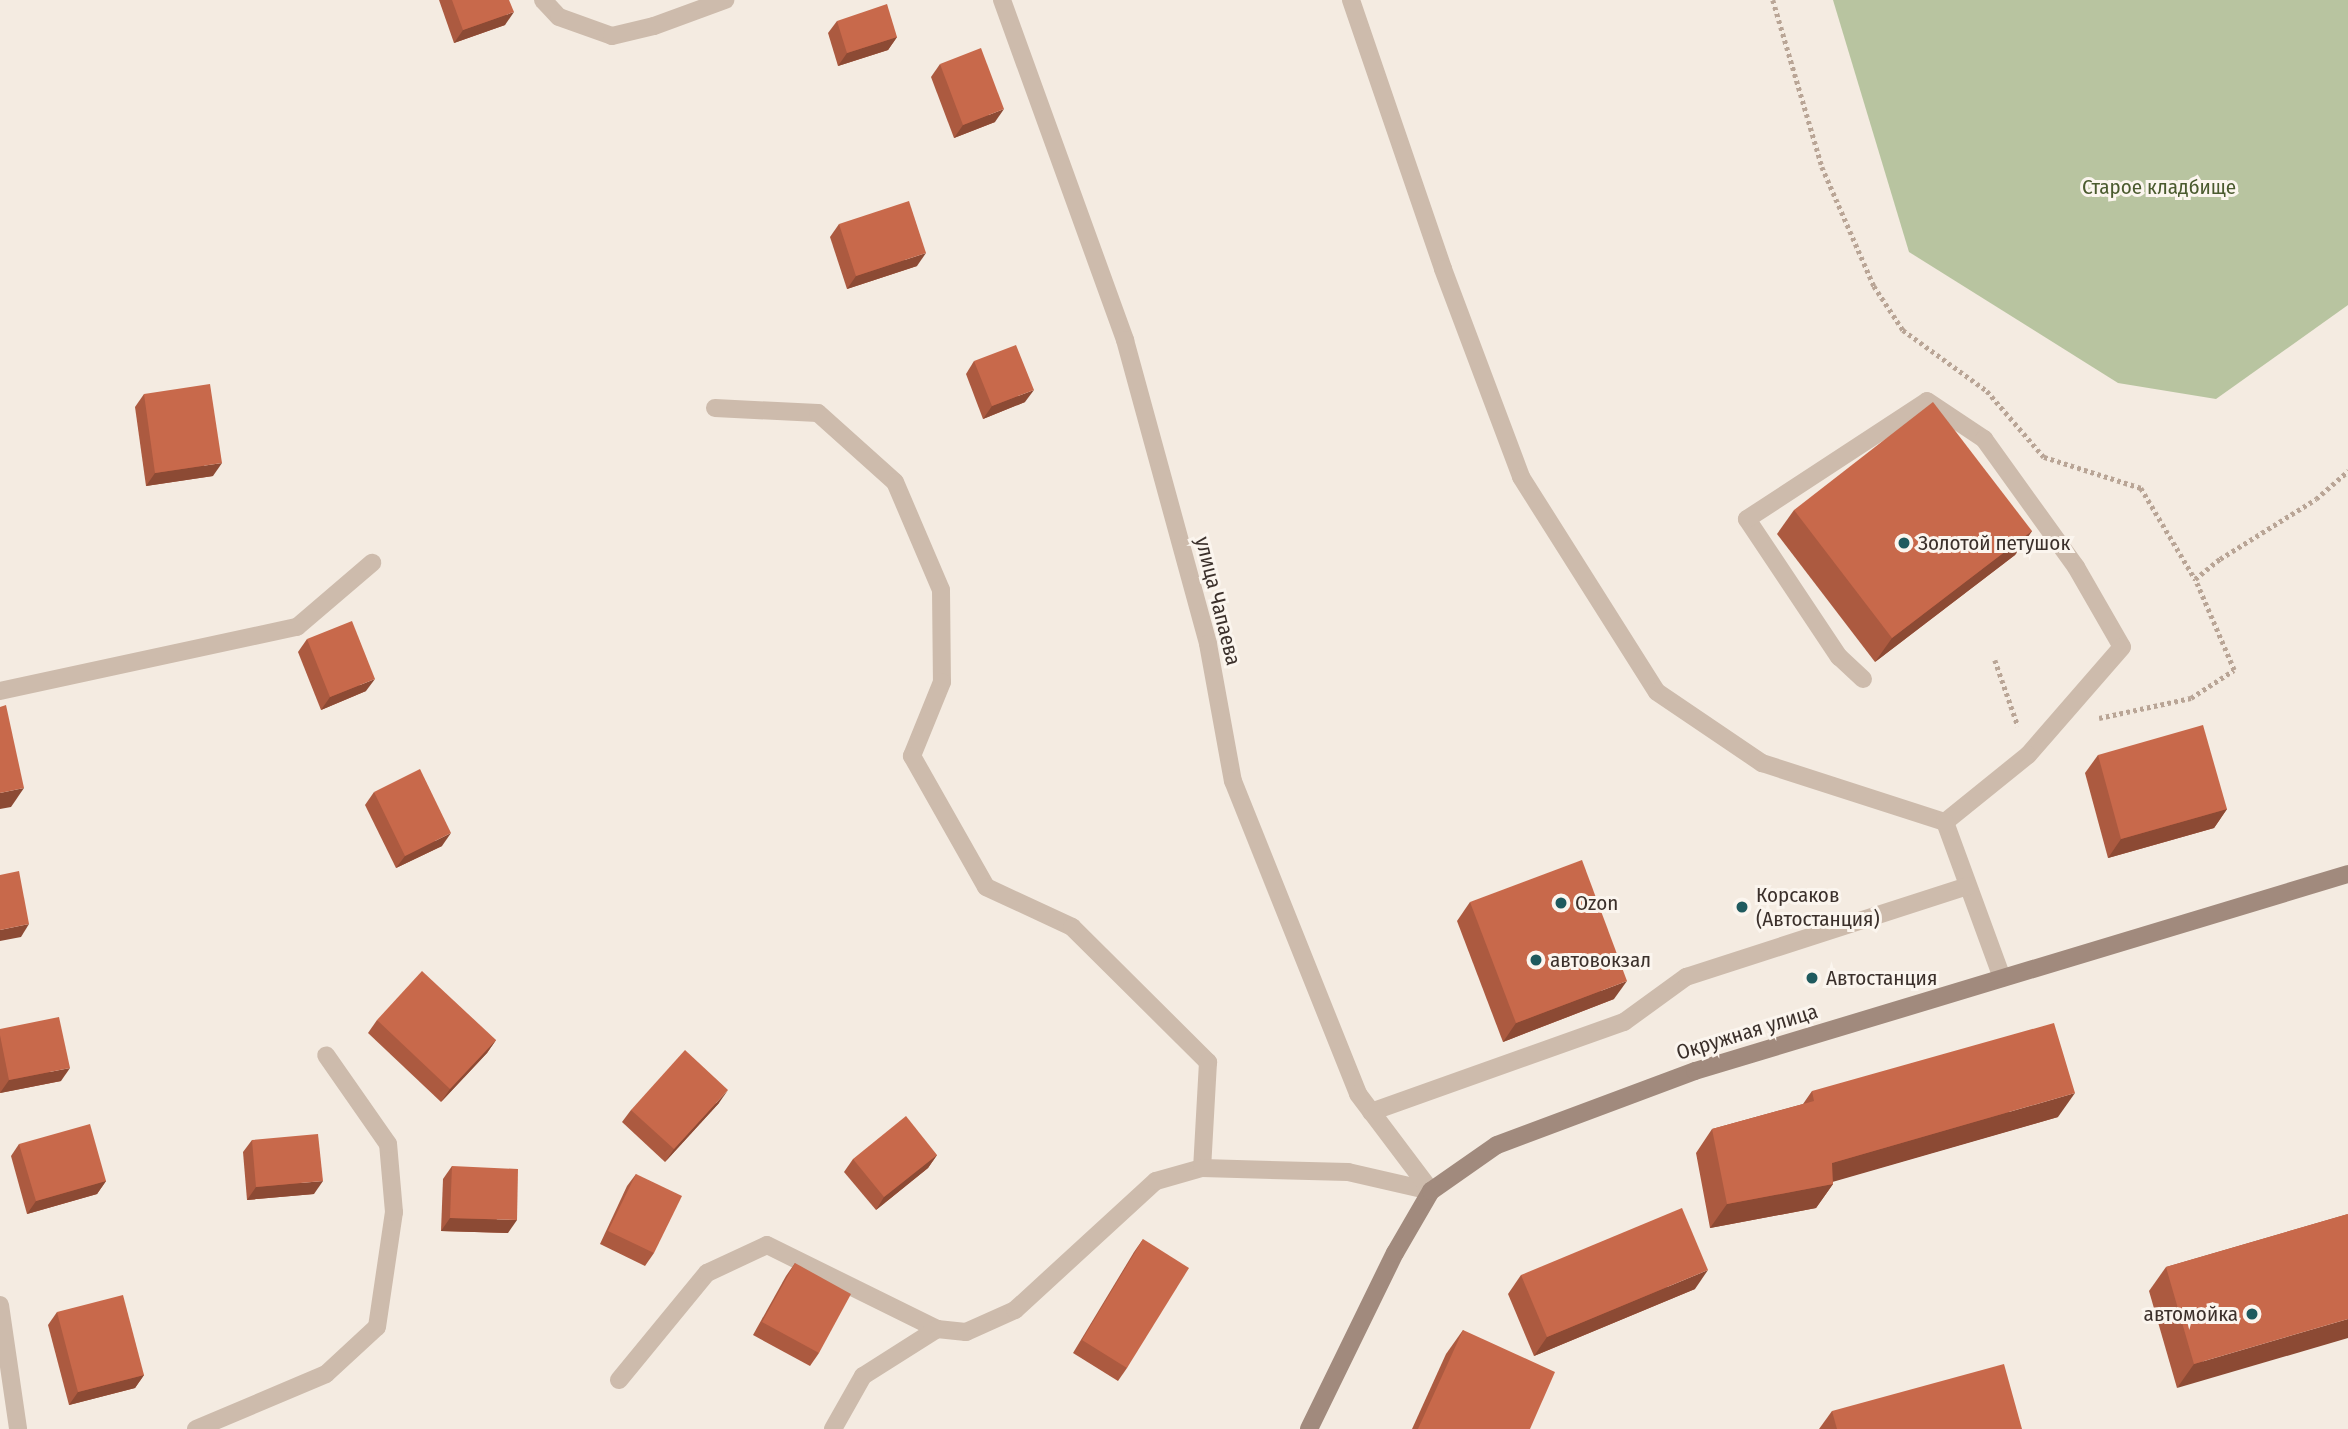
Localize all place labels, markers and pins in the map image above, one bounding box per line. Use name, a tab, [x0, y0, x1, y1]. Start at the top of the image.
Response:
place label: Золотой петушок	[1918, 530, 2070, 556]
marker: Золотой петушок	[1896, 535, 1912, 551]
place label: Корсаков (Автостанция)	[1756, 882, 1880, 932]
place label: Ozon	[1575, 890, 1618, 916]
marker: Ozon	[1553, 895, 1569, 911]
marker: Корсаков (Автостанция)	[1734, 899, 1750, 915]
place label: автовокзал	[1550, 947, 1651, 973]
marker: автовокзал	[1528, 952, 1544, 968]
place label: Автостанция	[1826, 965, 1937, 991]
marker: Автостанция	[1804, 970, 1820, 986]
place label: автомойка	[2144, 1301, 2238, 1327]
marker: автомойка	[2244, 1306, 2260, 1322]

